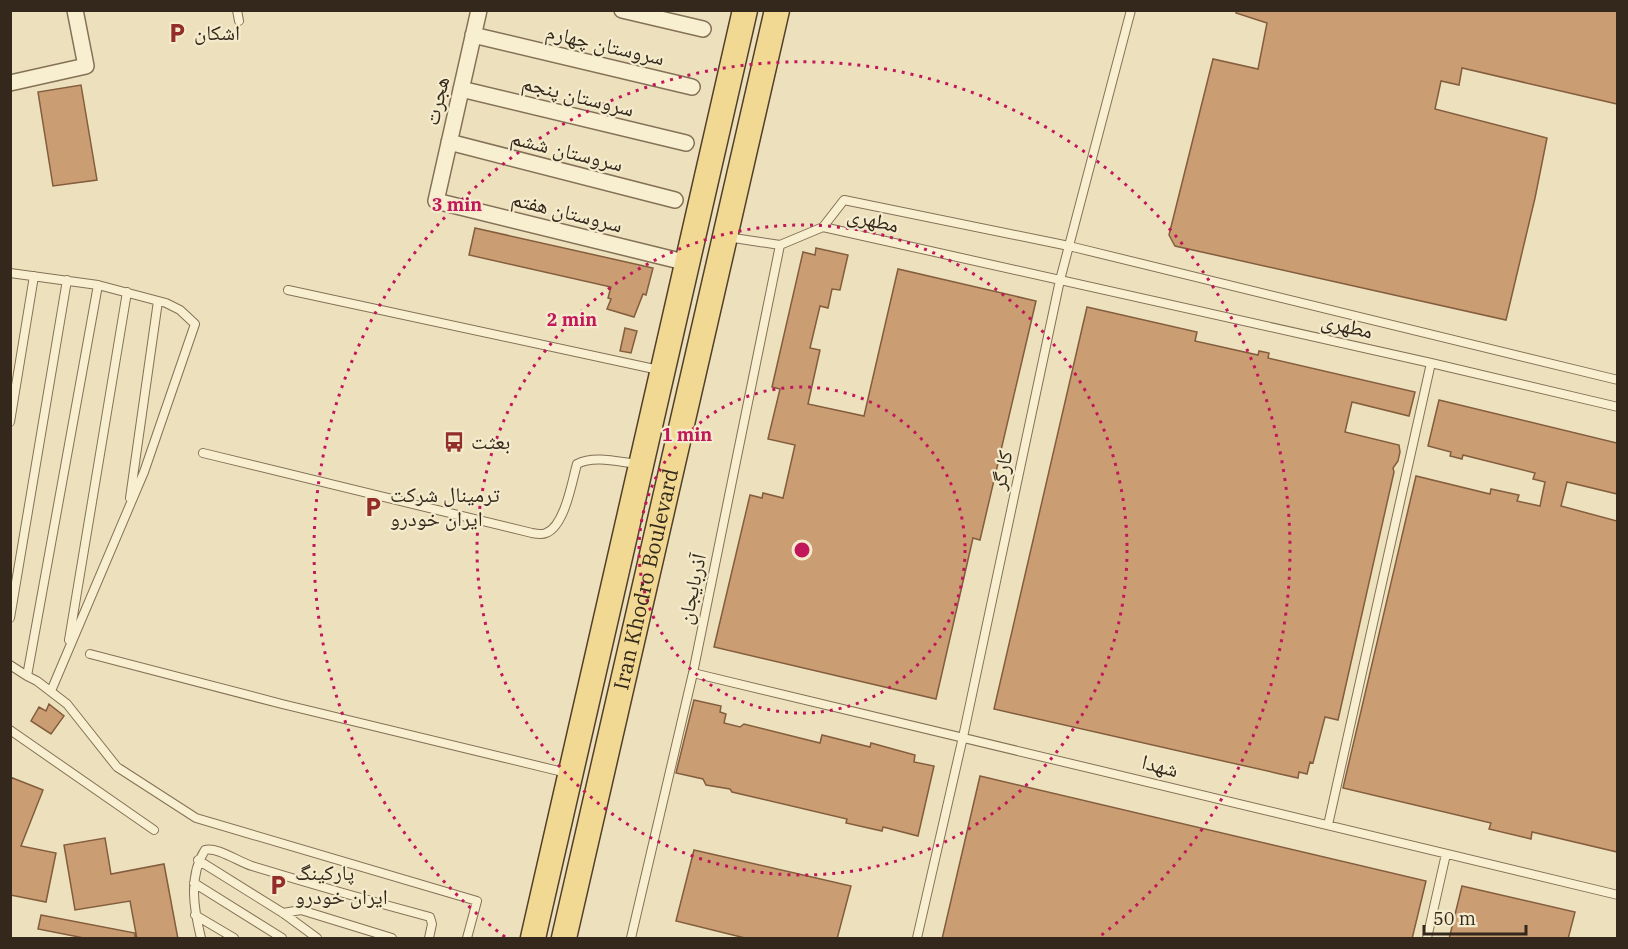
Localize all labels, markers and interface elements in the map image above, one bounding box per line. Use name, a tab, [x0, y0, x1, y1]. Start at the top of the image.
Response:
street label: سروستان چهارم	[543, 17, 667, 72]
place label: اشکان	[194, 18, 240, 46]
parking icon: اشکان	[165, 21, 189, 45]
street label: سروستان پنجم	[519, 68, 637, 123]
street label: هجرت	[417, 74, 455, 128]
street label: سروستان ششم	[508, 123, 626, 178]
street label: سروستان هفتم	[509, 184, 626, 239]
text: 3 min	[432, 193, 482, 216]
street label: مطهری	[845, 200, 902, 239]
street label: مطهری	[1319, 306, 1376, 345]
text: 2 min	[547, 308, 597, 331]
text: 1 min	[662, 423, 712, 446]
place label: بعثت	[471, 427, 510, 455]
bus stop icon: بعثت	[442, 430, 466, 454]
street label: کارگر	[983, 447, 1019, 493]
street label: Iran Khodro Boulevard	[606, 465, 684, 692]
place label: ترمینال شرکت ایران خودرو	[390, 480, 500, 532]
parking icon: ترمینال شرکت ایران خودرو	[361, 495, 385, 519]
centre of rings	[792, 540, 812, 560]
street label: آذربایجان	[670, 550, 712, 627]
street label: شهدا	[1139, 747, 1181, 783]
place label: پارکینگ ایران خودرو	[295, 858, 388, 910]
parking icon: پارکینگ ایران خودرو	[266, 873, 290, 897]
scale bar	[1424, 898, 1526, 936]
text: 50 m	[1433, 907, 1476, 930]

